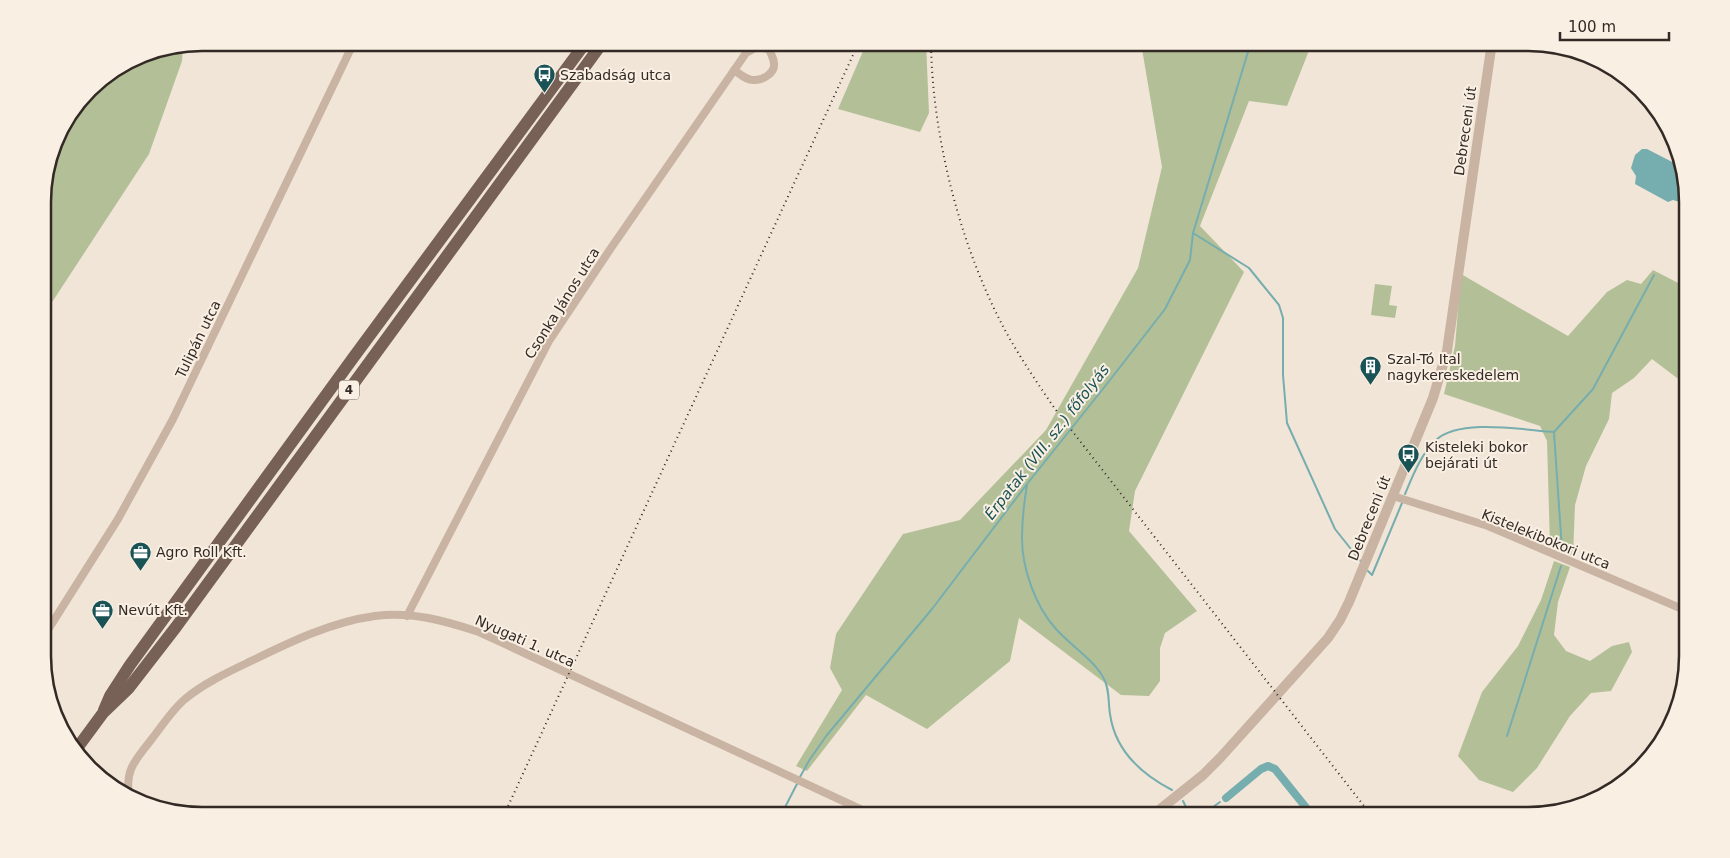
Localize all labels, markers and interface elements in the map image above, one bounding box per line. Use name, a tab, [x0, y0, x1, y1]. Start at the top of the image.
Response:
scale bar	[1560, 10, 1669, 42]
text: 100 m	[1568, 18, 1616, 36]
bus stop icon: Szabadság utca	[532, 63, 556, 94]
place label: Szabadság utca	[560, 67, 671, 83]
street label: Debreceni út	[1451, 85, 1479, 177]
street label: Csonka János utca	[521, 245, 603, 361]
street label: Tulipán utca	[172, 298, 224, 381]
place label: Szal-Tó Ital nagykereskedelem	[1387, 351, 1519, 383]
building icon: Szal-Tó Ital nagykereskedelem	[1359, 355, 1383, 386]
water label: Érpatak (VIII. sz.) főfolyás	[980, 360, 1113, 523]
road number: 4	[339, 380, 359, 400]
place label: Kisteleki bokor bejárati út	[1425, 439, 1528, 471]
bus stop icon: Kisteleki bokor bejárati út	[1397, 443, 1421, 474]
street label: Debreceni út	[1345, 473, 1394, 563]
street label: Kistelekibokori utca	[1479, 506, 1613, 572]
office icon: Agro Roll Kft.	[128, 540, 152, 571]
place label: Agro Roll Kft.	[156, 544, 247, 560]
office icon: Nevút Kft.	[90, 598, 114, 629]
place label: Nevút Kft.	[118, 602, 188, 618]
street label: Nyugati 1. utca	[473, 612, 577, 670]

